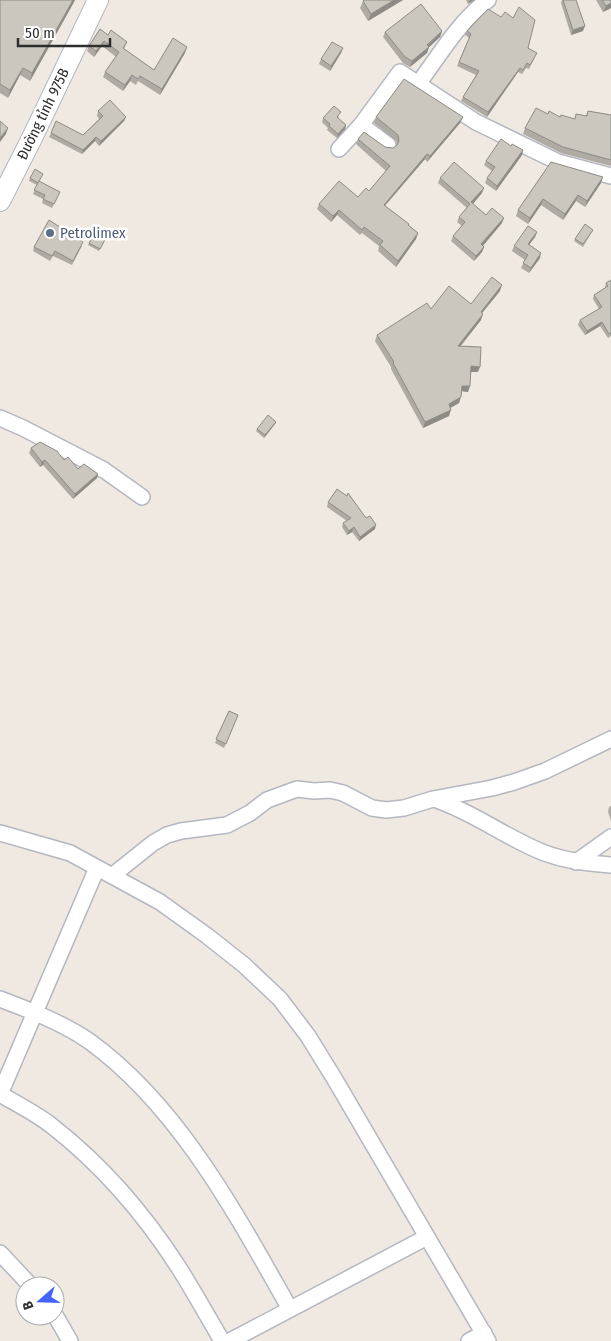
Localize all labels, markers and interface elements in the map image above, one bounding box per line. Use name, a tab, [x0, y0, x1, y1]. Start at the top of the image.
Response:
scale bar	[18, 15, 110, 47]
text: 50 m	[25, 24, 55, 42]
street label: Đường tỉnh 975B	[13, 65, 73, 163]
place label: Petrolimex	[60, 224, 126, 242]
marker: Petrolimex	[44, 227, 56, 239]
north arrow	[15, 1276, 65, 1326]
text: B	[19, 1299, 38, 1312]

